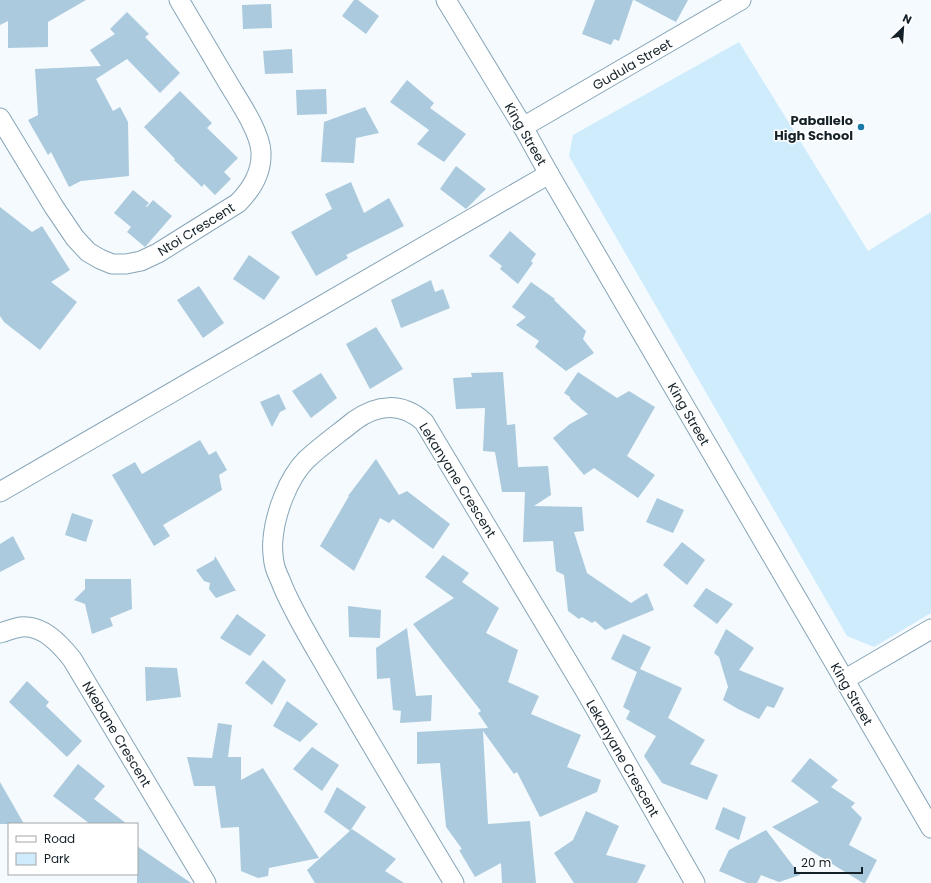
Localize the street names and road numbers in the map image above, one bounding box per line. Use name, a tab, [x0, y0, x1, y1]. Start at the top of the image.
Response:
street label: Gudula Street	[589, 34, 676, 95]
street label: King Street	[500, 99, 551, 169]
street label: Ntoi Crescent	[154, 198, 239, 261]
street label: King Street	[663, 379, 714, 449]
street label: Lekanyane Crescent	[414, 419, 501, 542]
street label: King Street	[826, 659, 877, 729]
street label: Nkebane Crescent	[78, 678, 156, 791]
street label: Lekanyane Crescent	[581, 696, 664, 820]

